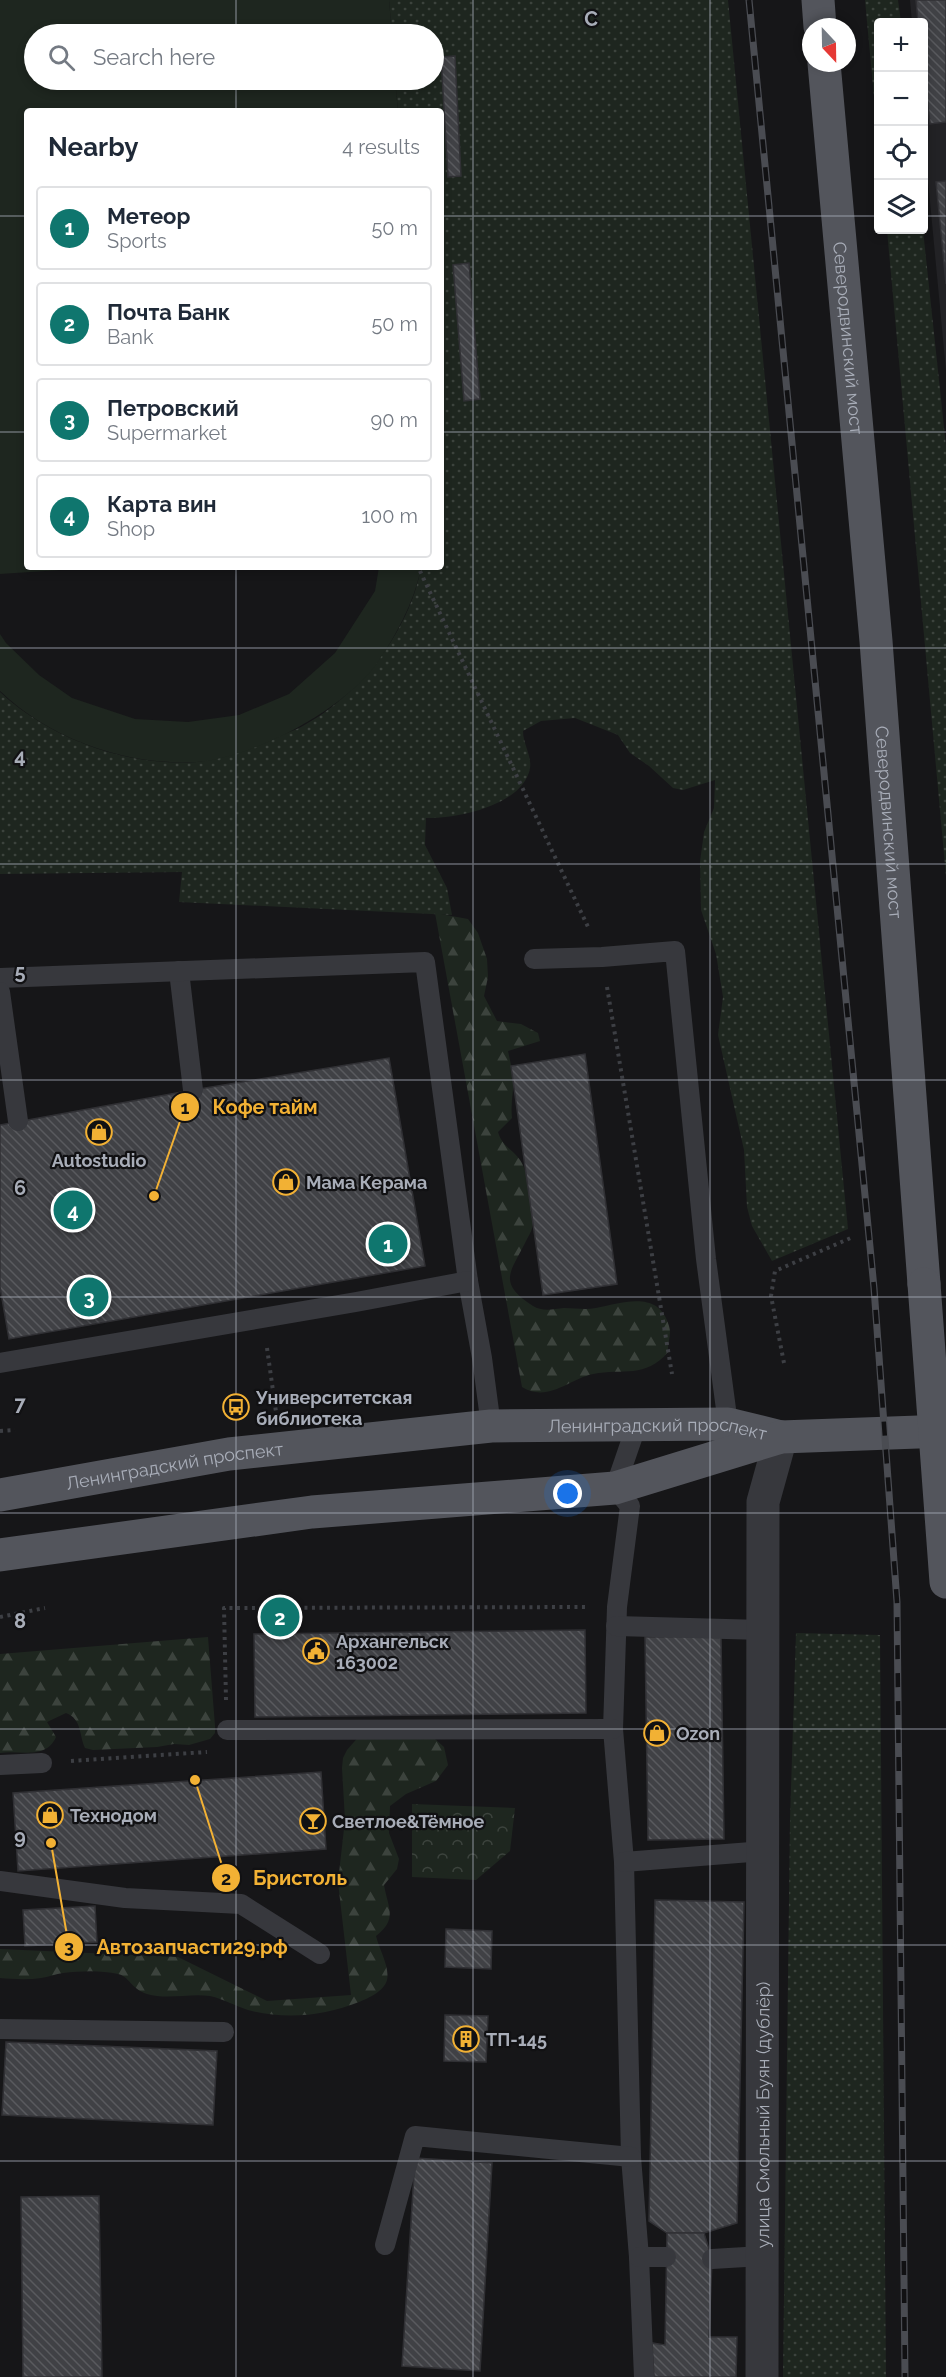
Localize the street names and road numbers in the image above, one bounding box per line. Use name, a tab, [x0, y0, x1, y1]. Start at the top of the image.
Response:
street label: Северодвинский мост	[830, 241, 868, 436]
street label: Северодвинский мост	[872, 725, 907, 920]
street label: Ленинградский проспект	[548, 1413, 770, 1444]
street label: Ленинградский проспект	[64, 1438, 285, 1494]
street label: улица Смольный Буян (дублёр)	[752, 1981, 773, 2248]

